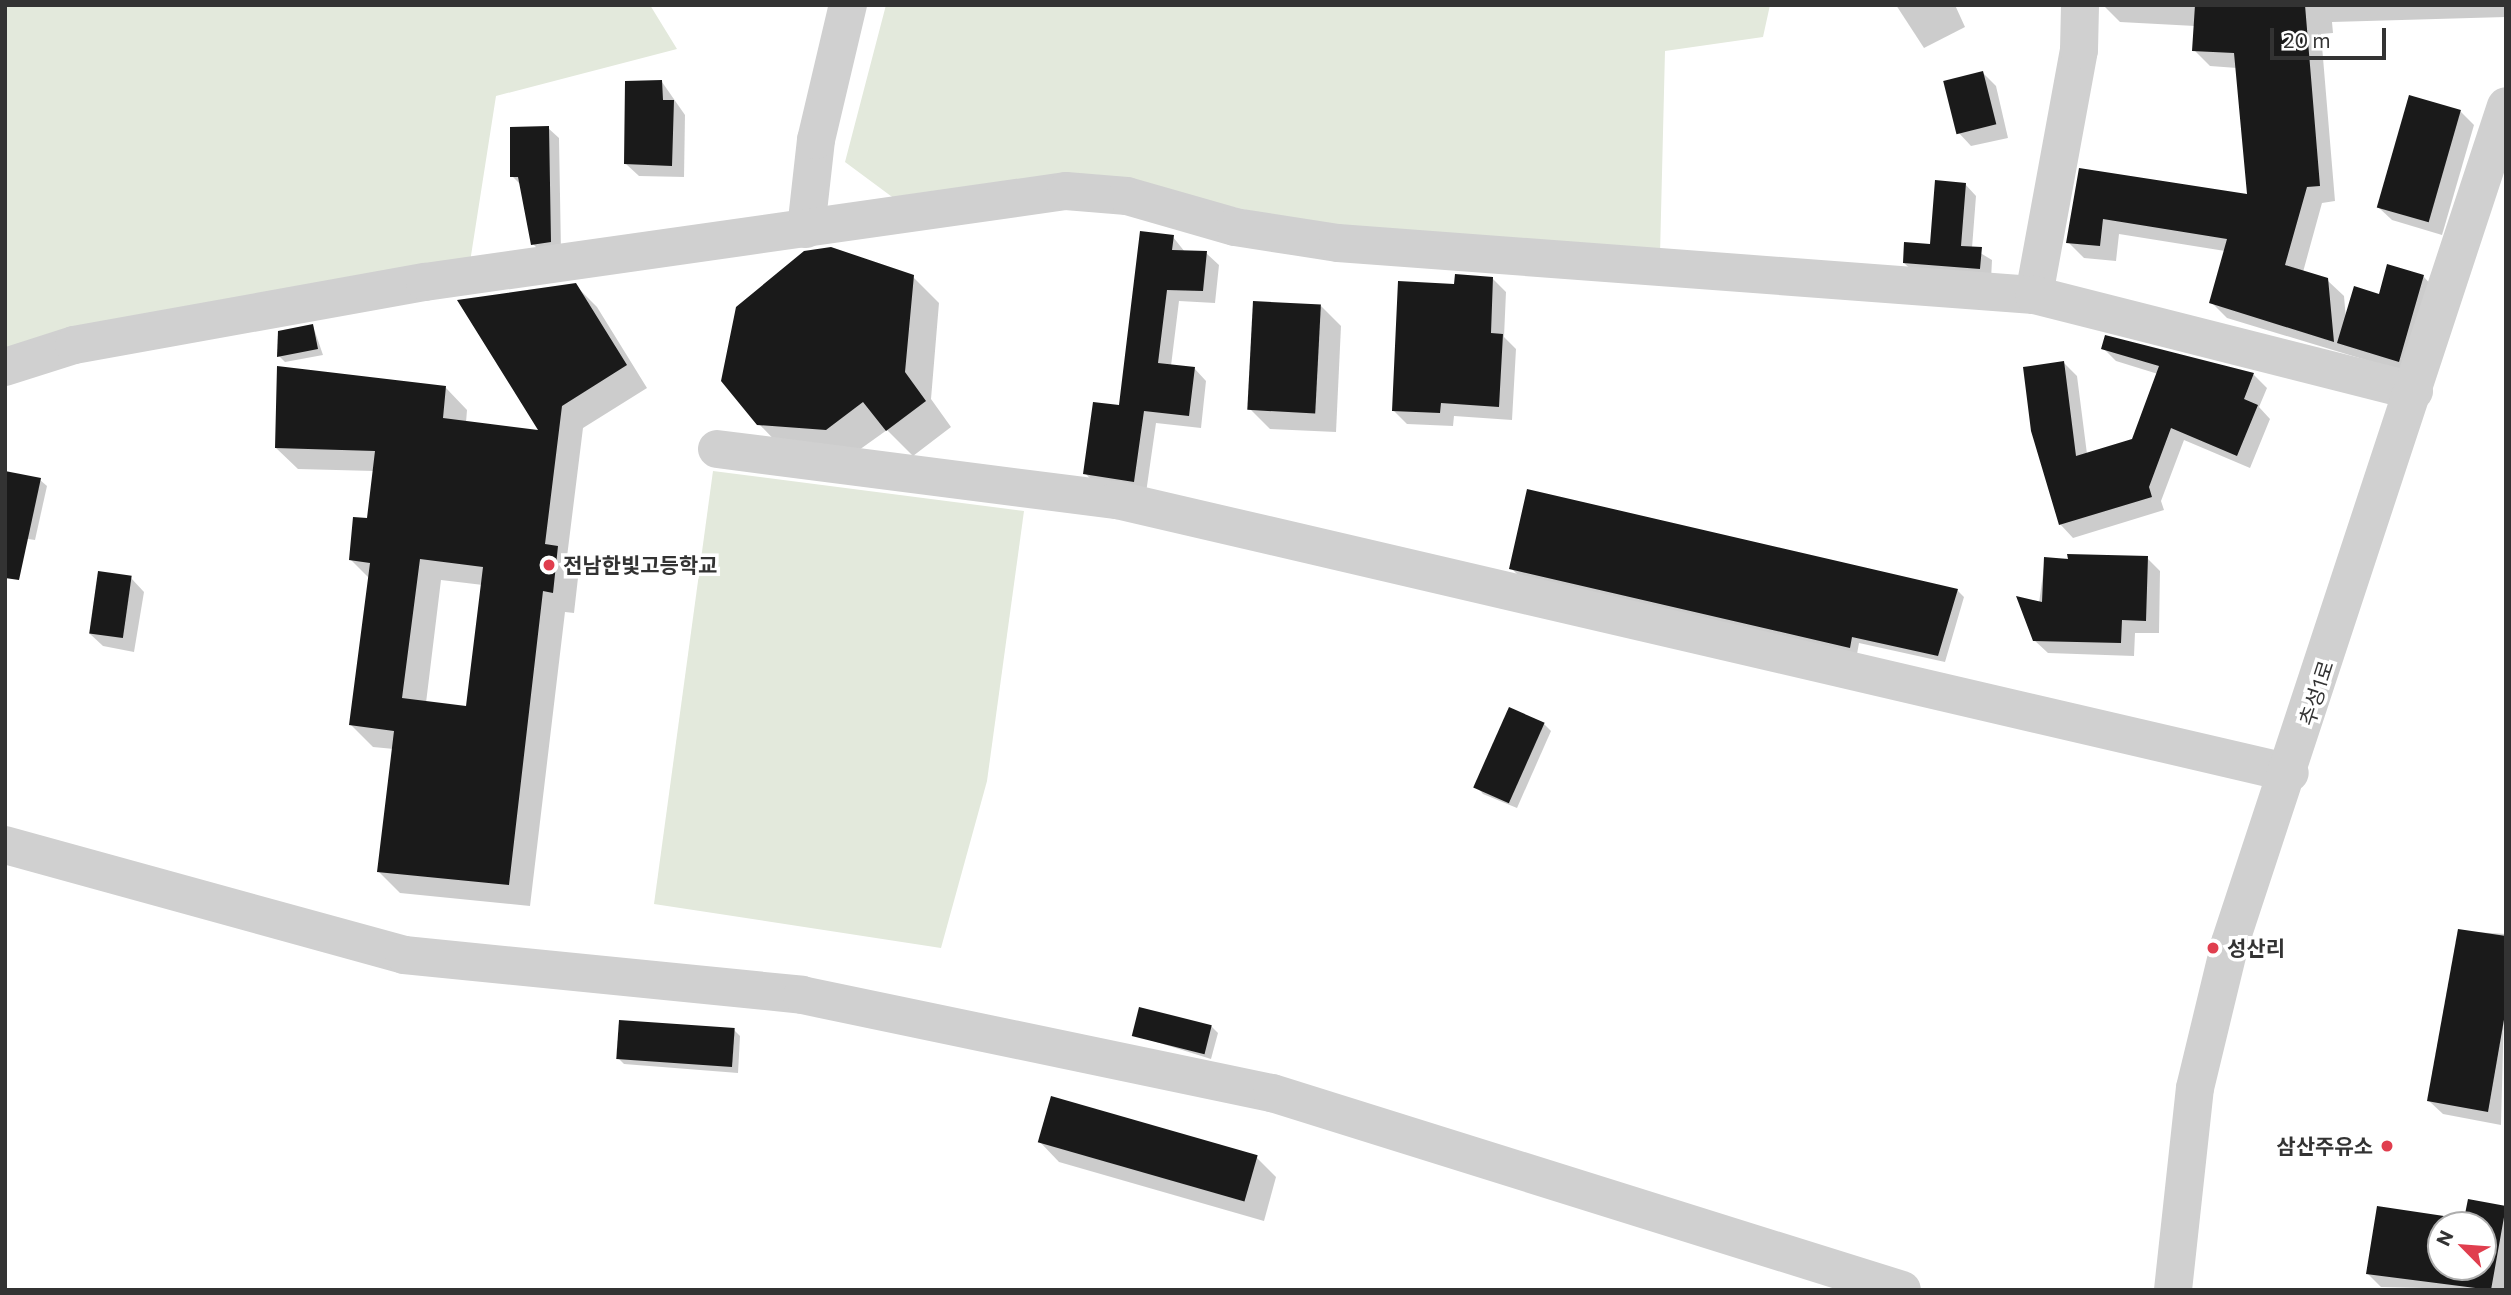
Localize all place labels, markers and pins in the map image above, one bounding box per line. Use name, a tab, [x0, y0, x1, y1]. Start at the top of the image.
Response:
place label: 전남한빛고등학교	[563, 552, 718, 578]
marker: 전남한빛고등학교	[541, 557, 557, 573]
place label: 성산리	[2227, 935, 2285, 961]
marker: 성산리	[2205, 940, 2221, 956]
place label: 삼산주유소	[2276, 1133, 2373, 1159]
marker: 삼산주유소	[2379, 1138, 2395, 1154]

